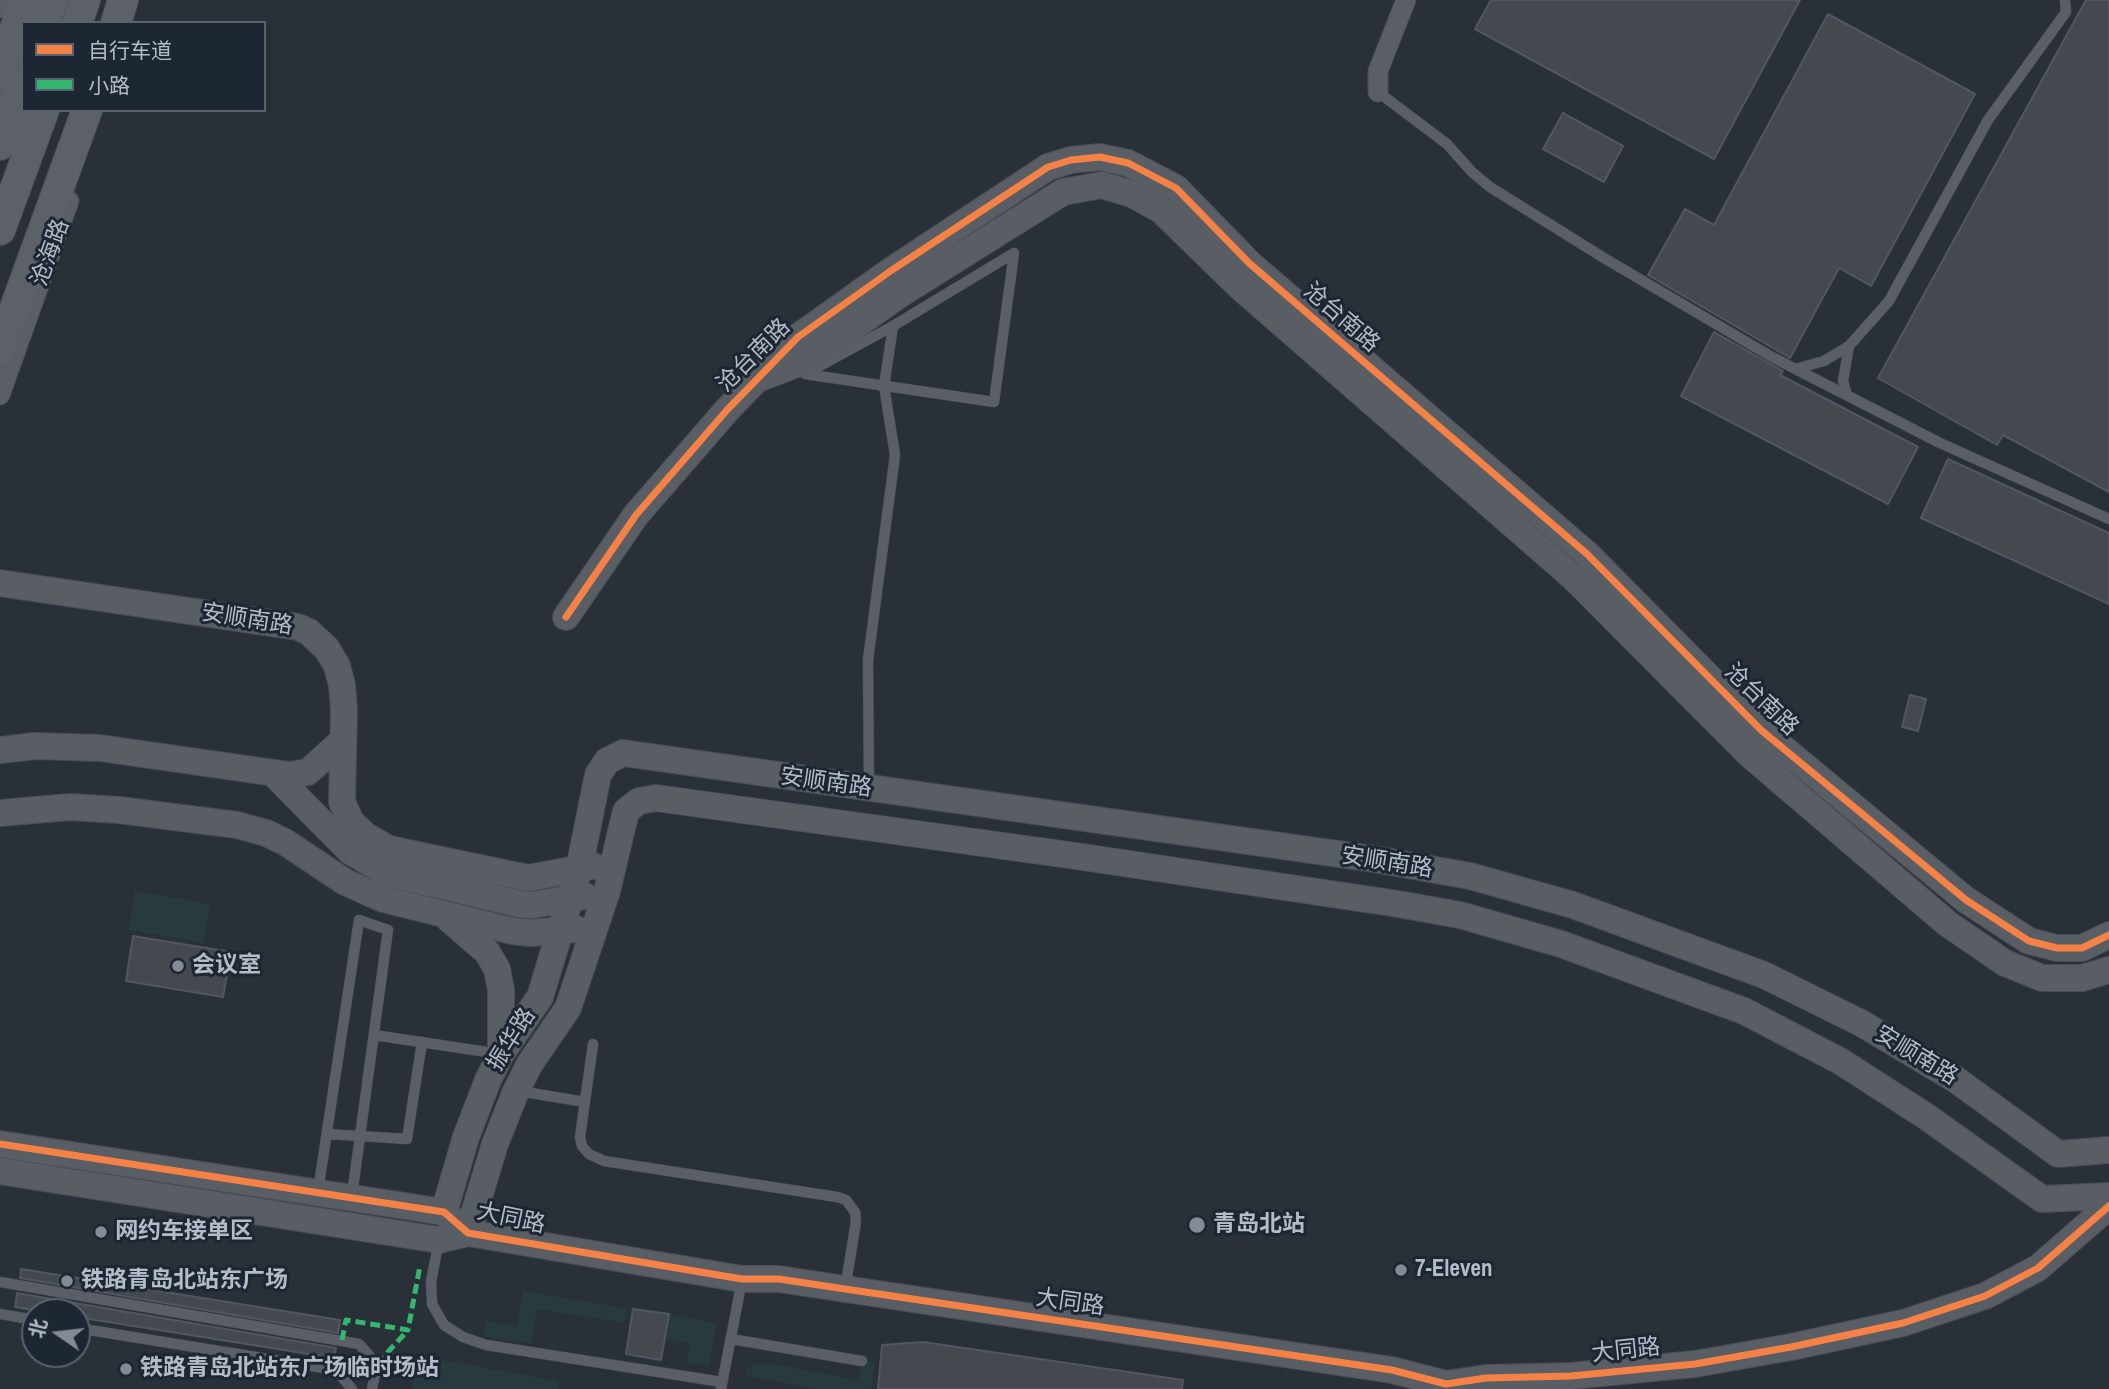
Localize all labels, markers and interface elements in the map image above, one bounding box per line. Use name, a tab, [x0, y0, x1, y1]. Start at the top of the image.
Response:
legend	[21, 21, 266, 112]
text: 自行车道	[88, 36, 172, 65]
text: 小路	[88, 71, 130, 100]
street label: 沧海路	[26, 216, 76, 290]
street label: 沧台南路	[1297, 277, 1385, 359]
street label: 沧台南路	[712, 314, 796, 398]
street label: 安顺南路	[199, 599, 295, 641]
street label: 沧台南路	[1718, 658, 1804, 742]
street label: 安顺南路	[779, 763, 873, 803]
street label: 安顺南路	[1339, 842, 1435, 884]
place label: 会议室	[192, 952, 261, 980]
marker: 会议室	[170, 958, 186, 974]
street label: 振华路	[482, 1003, 542, 1077]
street label: 安顺南路	[1869, 1020, 1963, 1092]
street label: 大同路	[474, 1198, 548, 1240]
place label: 青岛北站	[1213, 1211, 1305, 1239]
marker: 青岛北站	[1187, 1215, 1207, 1235]
place label: 网约车接单区	[115, 1218, 253, 1246]
marker: 网约车接单区	[93, 1224, 109, 1240]
place label: 7-Eleven	[1415, 1256, 1493, 1284]
marker: 7-Eleven	[1393, 1262, 1409, 1278]
place label: 铁路青岛北站东广场	[81, 1267, 288, 1295]
marker: 铁路青岛北站东广场	[59, 1273, 75, 1289]
street label: 大同路	[1034, 1285, 1106, 1321]
north arrow	[21, 1298, 91, 1368]
text: 北	[23, 1316, 52, 1341]
street label: 大同路	[1590, 1334, 1662, 1368]
place label: 铁路青岛北站东广场临时场站	[140, 1355, 439, 1383]
marker: 铁路青岛北站东广场临时场站	[118, 1361, 134, 1377]

